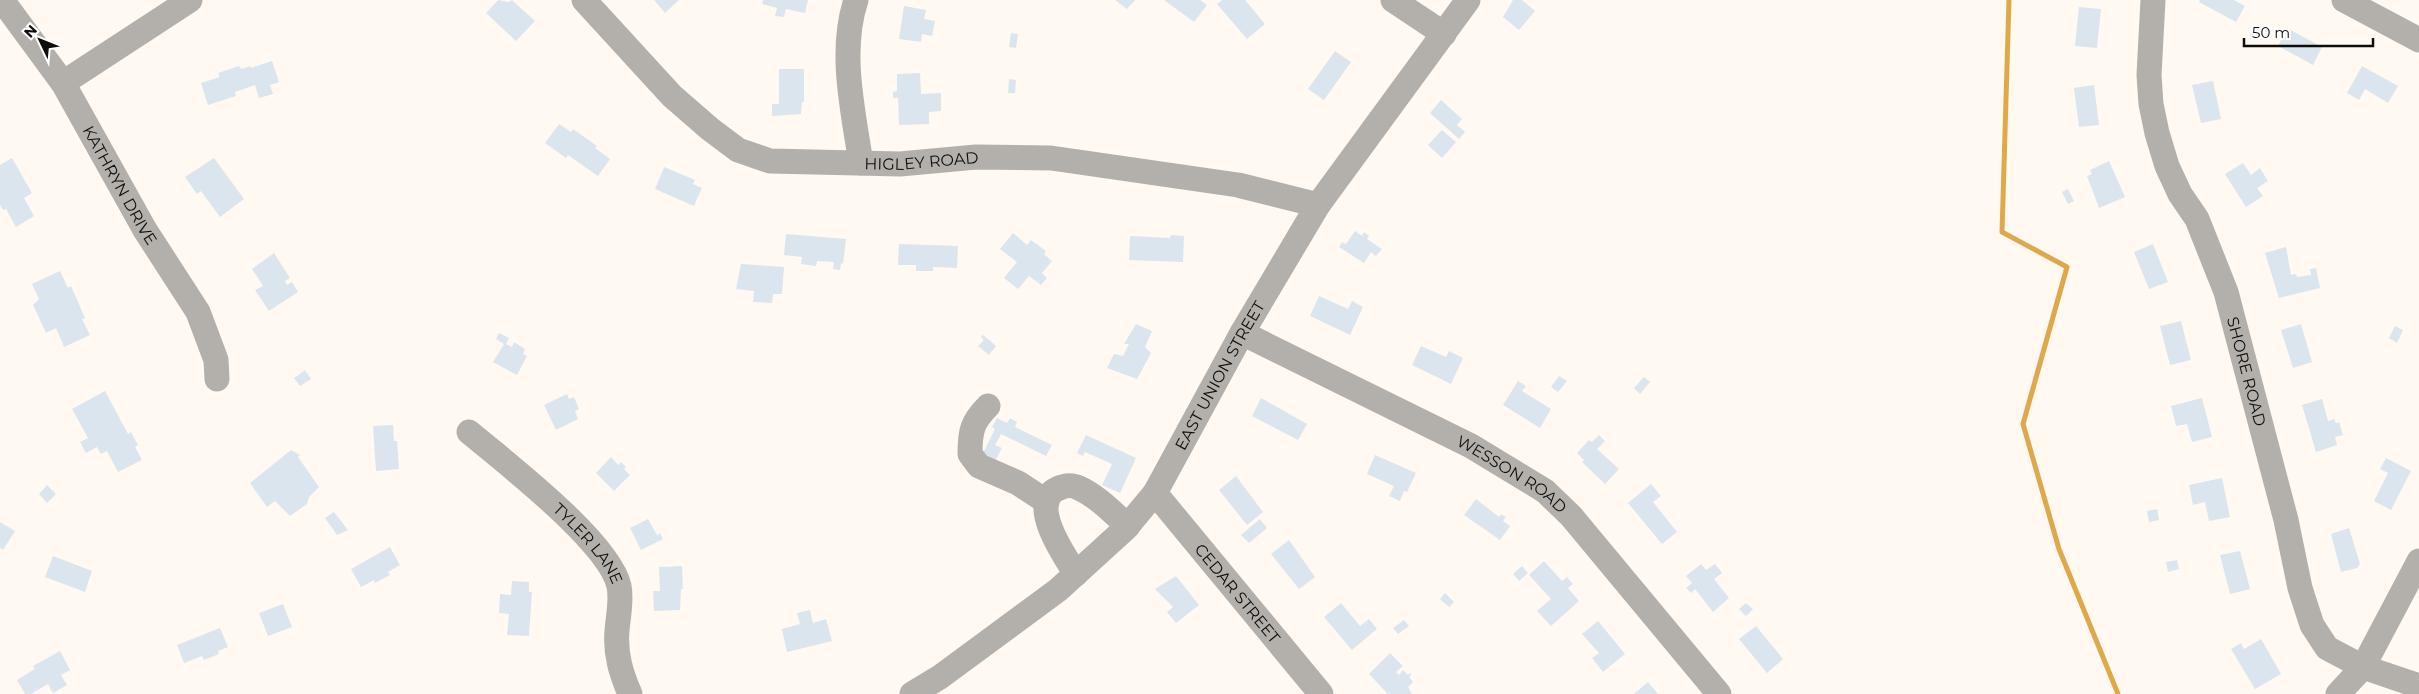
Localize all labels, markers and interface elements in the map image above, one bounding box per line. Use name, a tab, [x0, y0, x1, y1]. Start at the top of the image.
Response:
north arrow	[15, 15, 65, 65]
scale bar	[2244, 15, 2373, 47]
text: N	[20, 21, 41, 41]
text: 50 m	[2252, 23, 2290, 42]
street label: KATHRYN DRIVE	[79, 122, 161, 248]
street label: HIGLEY ROAD	[864, 148, 979, 174]
street label: EAST UNION STREET	[1171, 297, 1269, 454]
street label: SHORE ROAD	[2223, 315, 2270, 428]
street label: WESSON ROAD	[1454, 432, 1571, 517]
street label: TYLER LANE	[549, 499, 627, 587]
street label: CEDAR STREET	[1191, 540, 1285, 648]

